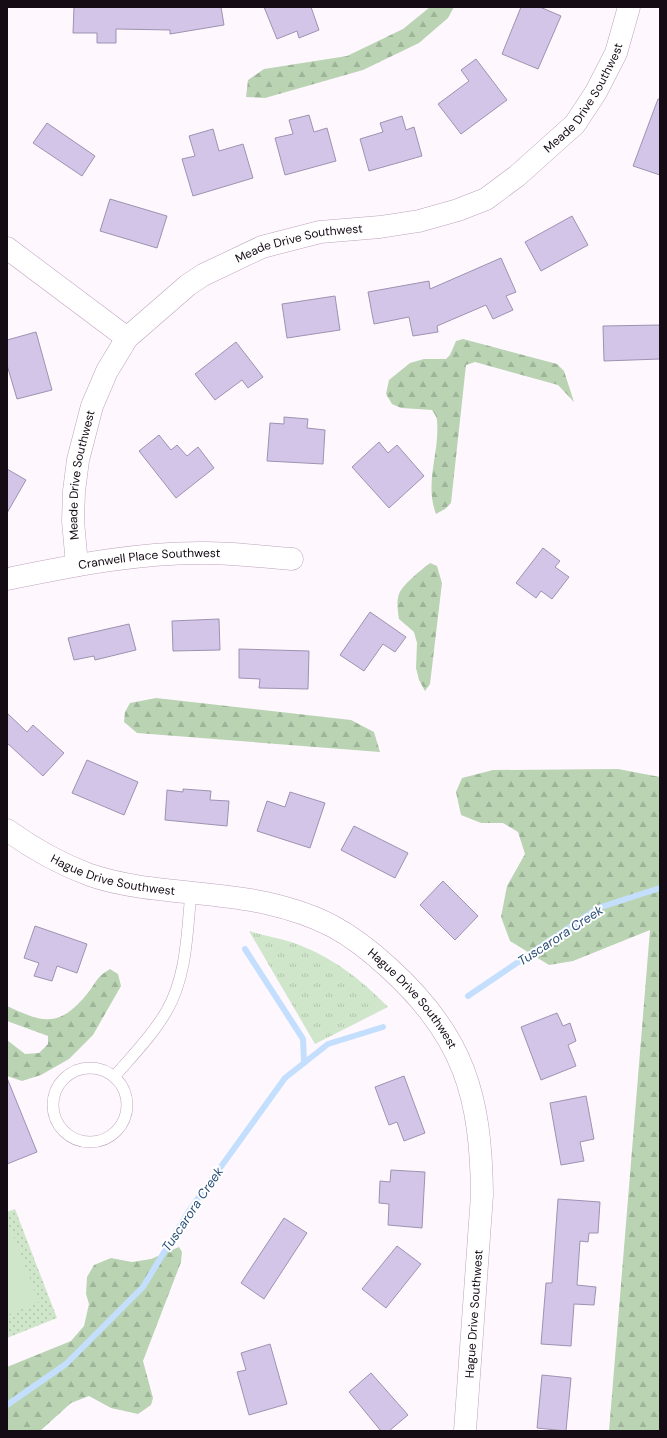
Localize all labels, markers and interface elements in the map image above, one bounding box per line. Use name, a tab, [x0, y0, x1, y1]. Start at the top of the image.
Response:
street label: Meade Drive Southwest	[540, 41, 626, 156]
street label: Meade Drive Southwest	[233, 220, 364, 267]
street label: Meade Drive Southwest	[65, 408, 99, 541]
street label: Cranwell Place Southwest	[77, 545, 221, 573]
street label: Hague Drive Southwest	[48, 851, 176, 899]
water label: Tuscarora Creek	[514, 901, 606, 969]
street label: Hague Drive Southwest	[364, 945, 461, 1052]
water label: Tuscarora Creek	[158, 1163, 227, 1255]
street label: Hague Drive Southwest	[462, 1249, 486, 1379]

